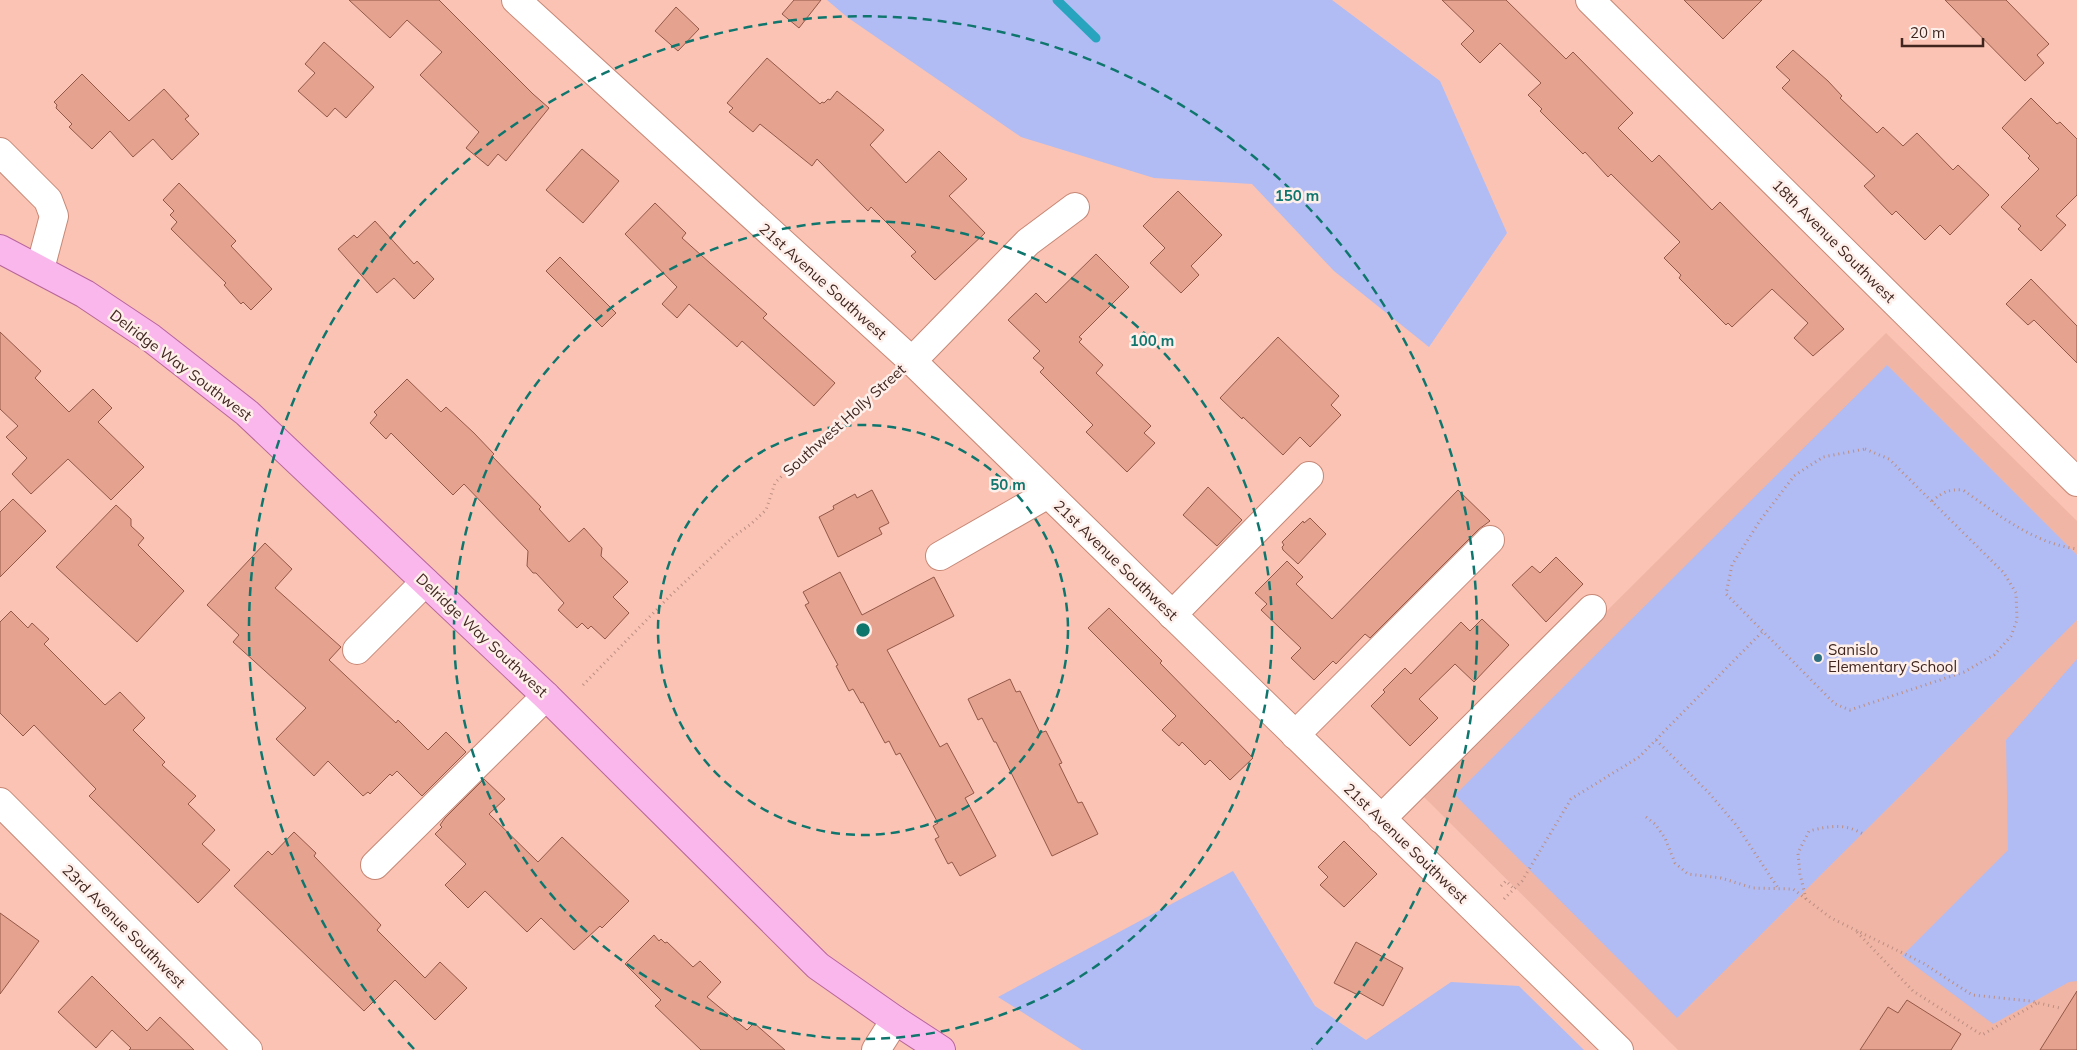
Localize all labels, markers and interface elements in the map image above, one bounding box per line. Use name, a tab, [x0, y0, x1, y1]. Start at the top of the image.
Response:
scale bar	[1902, 15, 1983, 47]
text: 20 m	[1910, 23, 1945, 42]
street label: 18th Avenue Southwest	[1768, 175, 1900, 307]
text: 150 m	[1275, 186, 1319, 205]
street label: 21st Avenue Southwest	[755, 219, 891, 343]
street label: Delridge Way Southwest	[106, 305, 256, 425]
text: 100 m	[1130, 331, 1174, 350]
street label: Southwest Holly Street	[779, 360, 909, 480]
text: 50 m	[990, 475, 1026, 494]
street label: 21st Avenue Southwest	[1050, 496, 1182, 624]
street label: Delridge Way Southwest	[412, 569, 552, 701]
centre of rings	[854, 621, 872, 639]
place label: Sanislo Elementary School	[1828, 640, 1957, 676]
marker: Sanislo Elementary School	[1812, 652, 1824, 664]
street label: 21st Avenue Southwest	[1340, 779, 1472, 907]
street label: 23rd Avenue Southwest	[58, 860, 190, 992]

